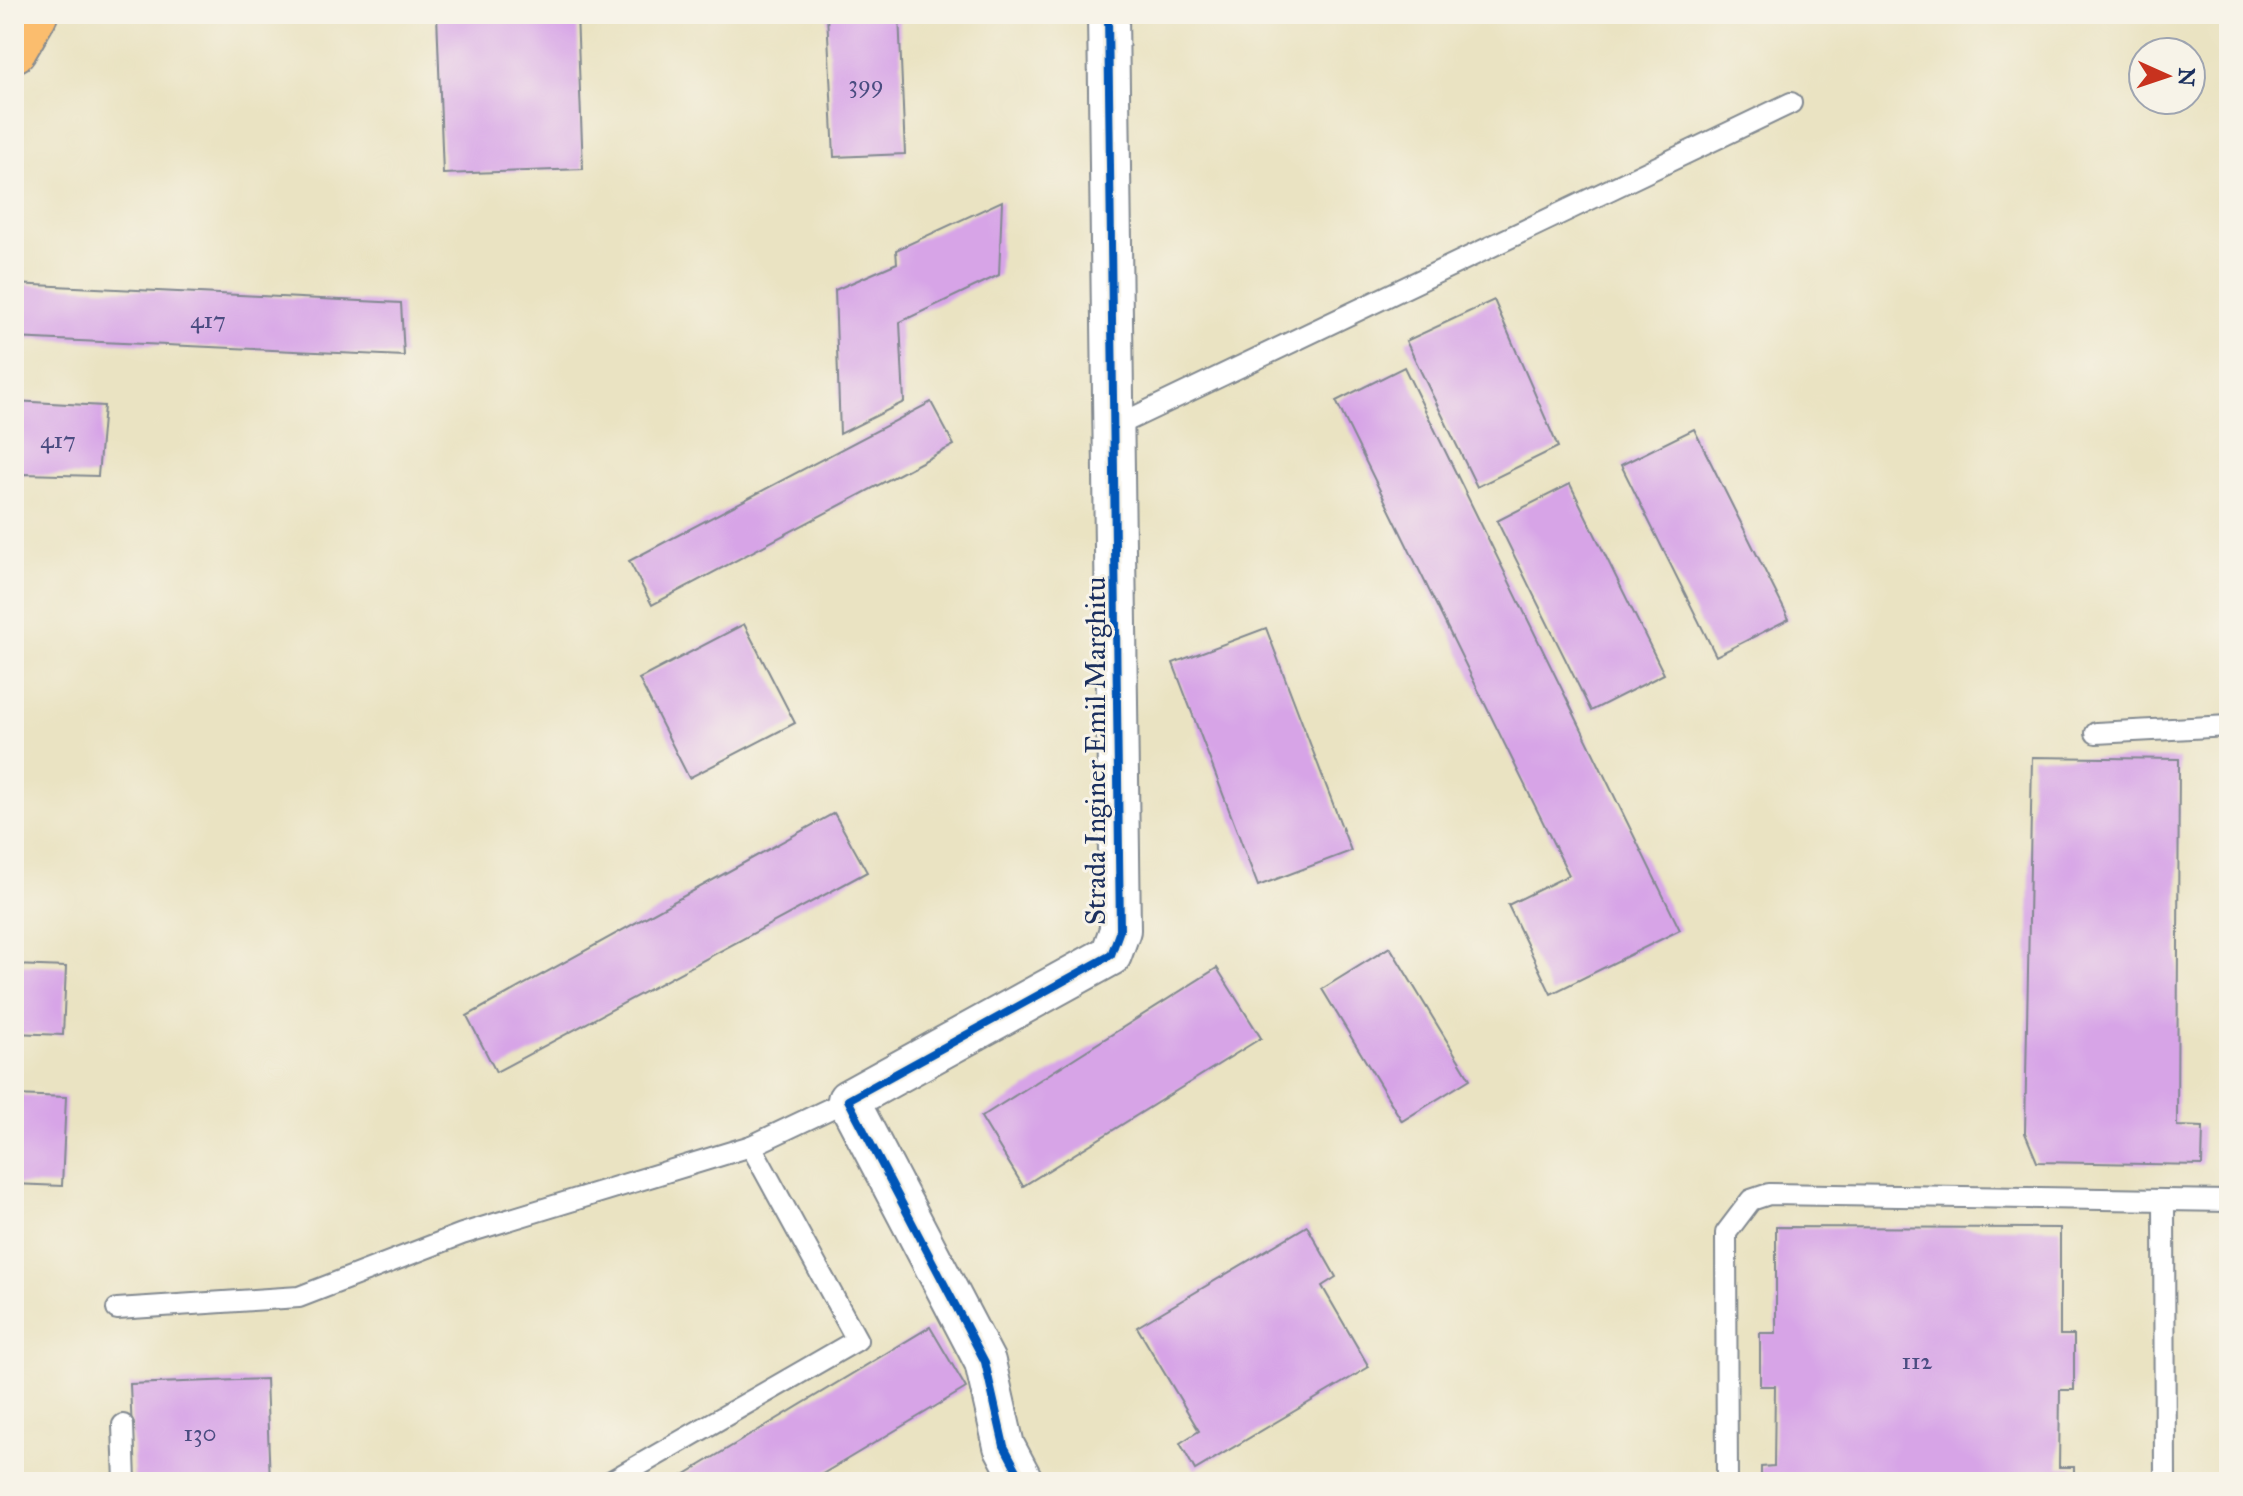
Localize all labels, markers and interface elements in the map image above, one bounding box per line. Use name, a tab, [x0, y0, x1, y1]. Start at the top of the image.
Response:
north arrow	[2127, 36, 2207, 116]
text: N	[2172, 67, 2200, 87]
house number: 399	[848, 69, 884, 99]
house number: 417	[190, 305, 226, 335]
house number: 417	[40, 425, 76, 455]
street label: Strada Inginer Emil Marghitu	[1078, 577, 1113, 925]
house number: 112	[1902, 1346, 1933, 1376]
house number: 130	[183, 1418, 217, 1448]

